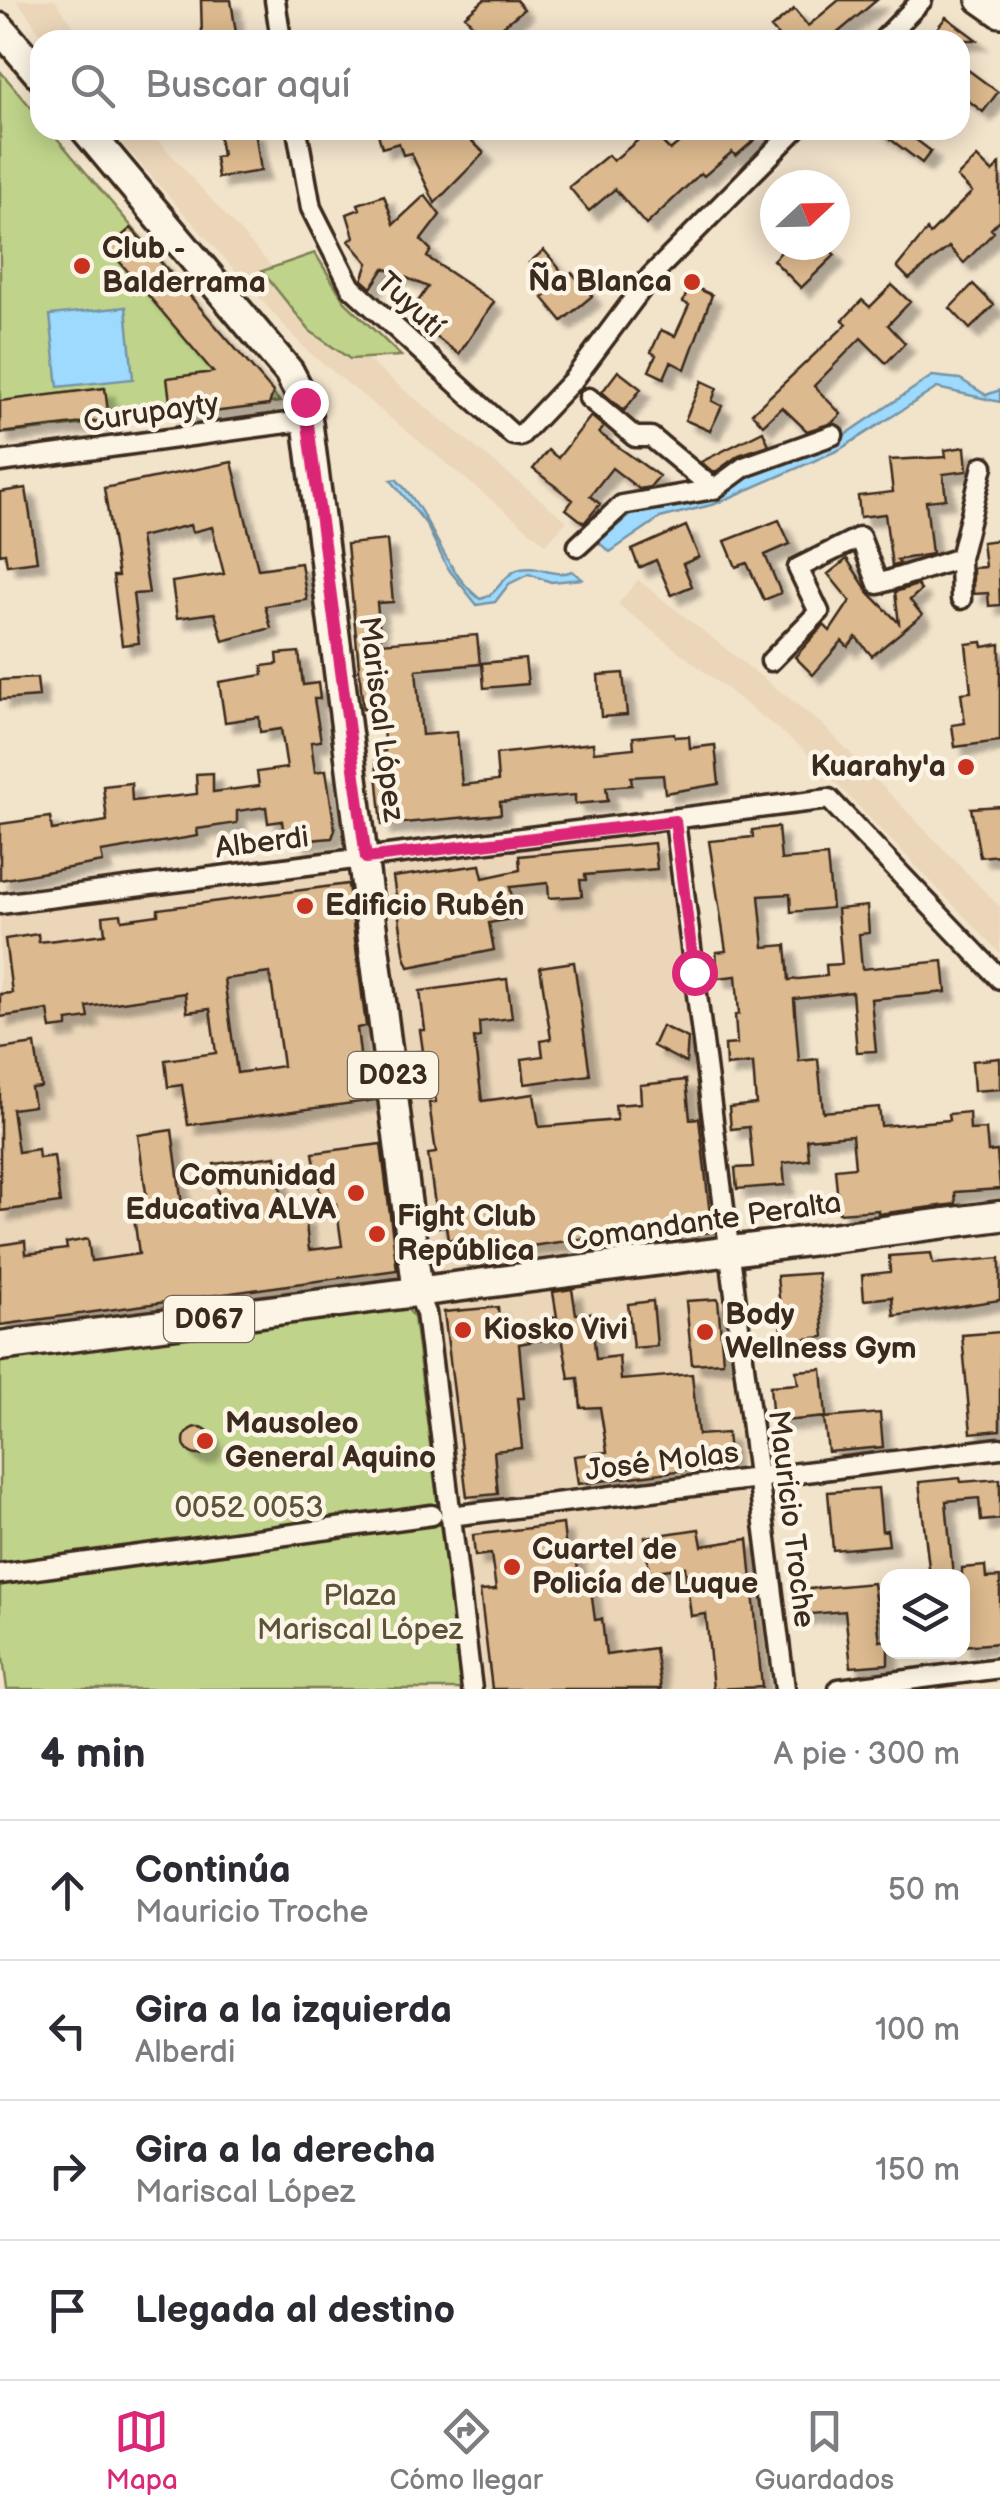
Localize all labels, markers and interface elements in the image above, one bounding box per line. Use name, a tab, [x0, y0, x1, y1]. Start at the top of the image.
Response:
search box	[30, 30, 970, 140]
icon: search	[65, 58, 120, 113]
text: Buscar aquí	[145, 63, 351, 108]
north arrow	[760, 170, 850, 260]
place label: Club - Balderrama	[102, 231, 266, 301]
marker: Club - Balderrama	[71, 255, 93, 277]
place label: Ña Blanca	[528, 262, 672, 300]
street label: Tuyutí	[369, 265, 452, 346]
marker: Ña Blanca	[681, 271, 703, 293]
route end	[283, 380, 329, 426]
street label: Curupayty	[81, 386, 221, 440]
street label: Mariscal López	[351, 614, 412, 824]
place label: Kuarahy'a	[810, 749, 946, 785]
marker: Kuarahy'a	[955, 756, 977, 778]
street label: Alberdi	[213, 819, 311, 867]
place label: Edificio Rubén	[325, 888, 525, 924]
marker: Edificio Rubén	[294, 895, 316, 917]
route start	[672, 950, 718, 996]
road number: D023	[348, 1052, 438, 1098]
place label: Comunidad Educativa ALVA	[125, 1158, 337, 1228]
marker: Comunidad Educativa ALVA	[345, 1182, 367, 1204]
street label: Comandante Peralta	[564, 1185, 844, 1259]
place label: Fight Club República	[397, 1199, 537, 1269]
marker: Fight Club República	[366, 1223, 388, 1245]
road number: D067	[164, 1296, 254, 1342]
place label: Body Wellness Gym	[725, 1297, 917, 1367]
place label: Kiosko Vivi	[483, 1312, 628, 1348]
marker: Kiosko Vivi	[452, 1319, 474, 1341]
marker: Body Wellness Gym	[694, 1321, 716, 1343]
place label: Mausoleo General Aquino	[225, 1406, 436, 1476]
street label: Mauricio Troche	[760, 1408, 822, 1630]
marker: Mausoleo General Aquino	[194, 1430, 216, 1452]
street label: José Molas	[583, 1435, 741, 1489]
park label: 0052 0053	[174, 1490, 324, 1526]
place label: Cuartel de Policía de Luque	[532, 1532, 758, 1602]
marker: Cuartel de Policía de Luque	[501, 1556, 523, 1578]
map controls	[880, 1569, 970, 1659]
button: layers	[880, 1569, 970, 1659]
park label: Plaza Mariscal López	[257, 1578, 464, 1648]
text: 4 min	[40, 1729, 146, 1780]
text: A pie · 300 m	[774, 1735, 960, 1774]
text: Continúa	[135, 1848, 291, 1893]
icon: ahead	[40, 1863, 95, 1918]
text: 50 m	[888, 1871, 960, 1910]
text: Mauricio Troche	[135, 1893, 368, 1932]
text: Gira a la izquierda	[135, 1988, 452, 2033]
icon: left	[40, 2003, 95, 2058]
text: 100 m	[875, 2011, 960, 2050]
text: Alberdi	[135, 2033, 235, 2072]
text: Gira a la derecha	[135, 2128, 436, 2173]
icon: right	[40, 2143, 95, 2198]
text: 150 m	[875, 2151, 960, 2190]
text: Mariscal López	[135, 2173, 355, 2212]
icon: arrive	[40, 2283, 95, 2338]
text: Llegada al destino	[135, 2288, 455, 2333]
tab: Mapa	[106, 2404, 178, 2497]
tab: Cómo llegar	[389, 2404, 543, 2497]
tab: Guardados	[755, 2404, 894, 2497]

